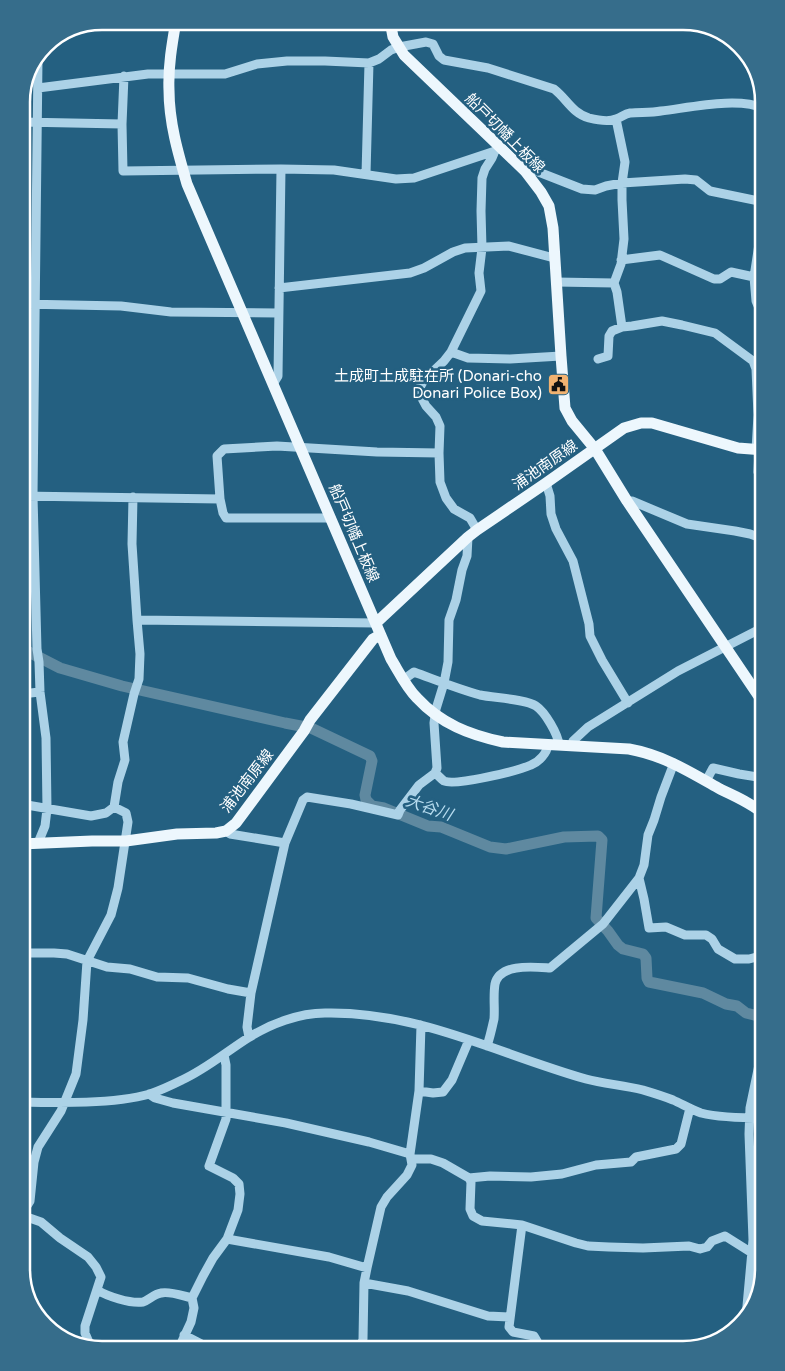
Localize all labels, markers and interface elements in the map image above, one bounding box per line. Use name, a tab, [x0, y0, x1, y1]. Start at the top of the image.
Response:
street label: 船戸切幡上板線	[462, 90, 548, 176]
place label: 土成町土成駐在所 (Donari-cho Donari Police Box)	[334, 367, 542, 402]
public building icon: 土成町土成駐在所 (Donari-cho Donari Police Box)	[546, 373, 570, 397]
street label: 浦池南原線	[509, 436, 581, 494]
street label: 船戸切幡上板線	[325, 481, 383, 585]
street label: 浦池南原線	[217, 746, 277, 816]
water label: 大谷川	[403, 791, 457, 826]

